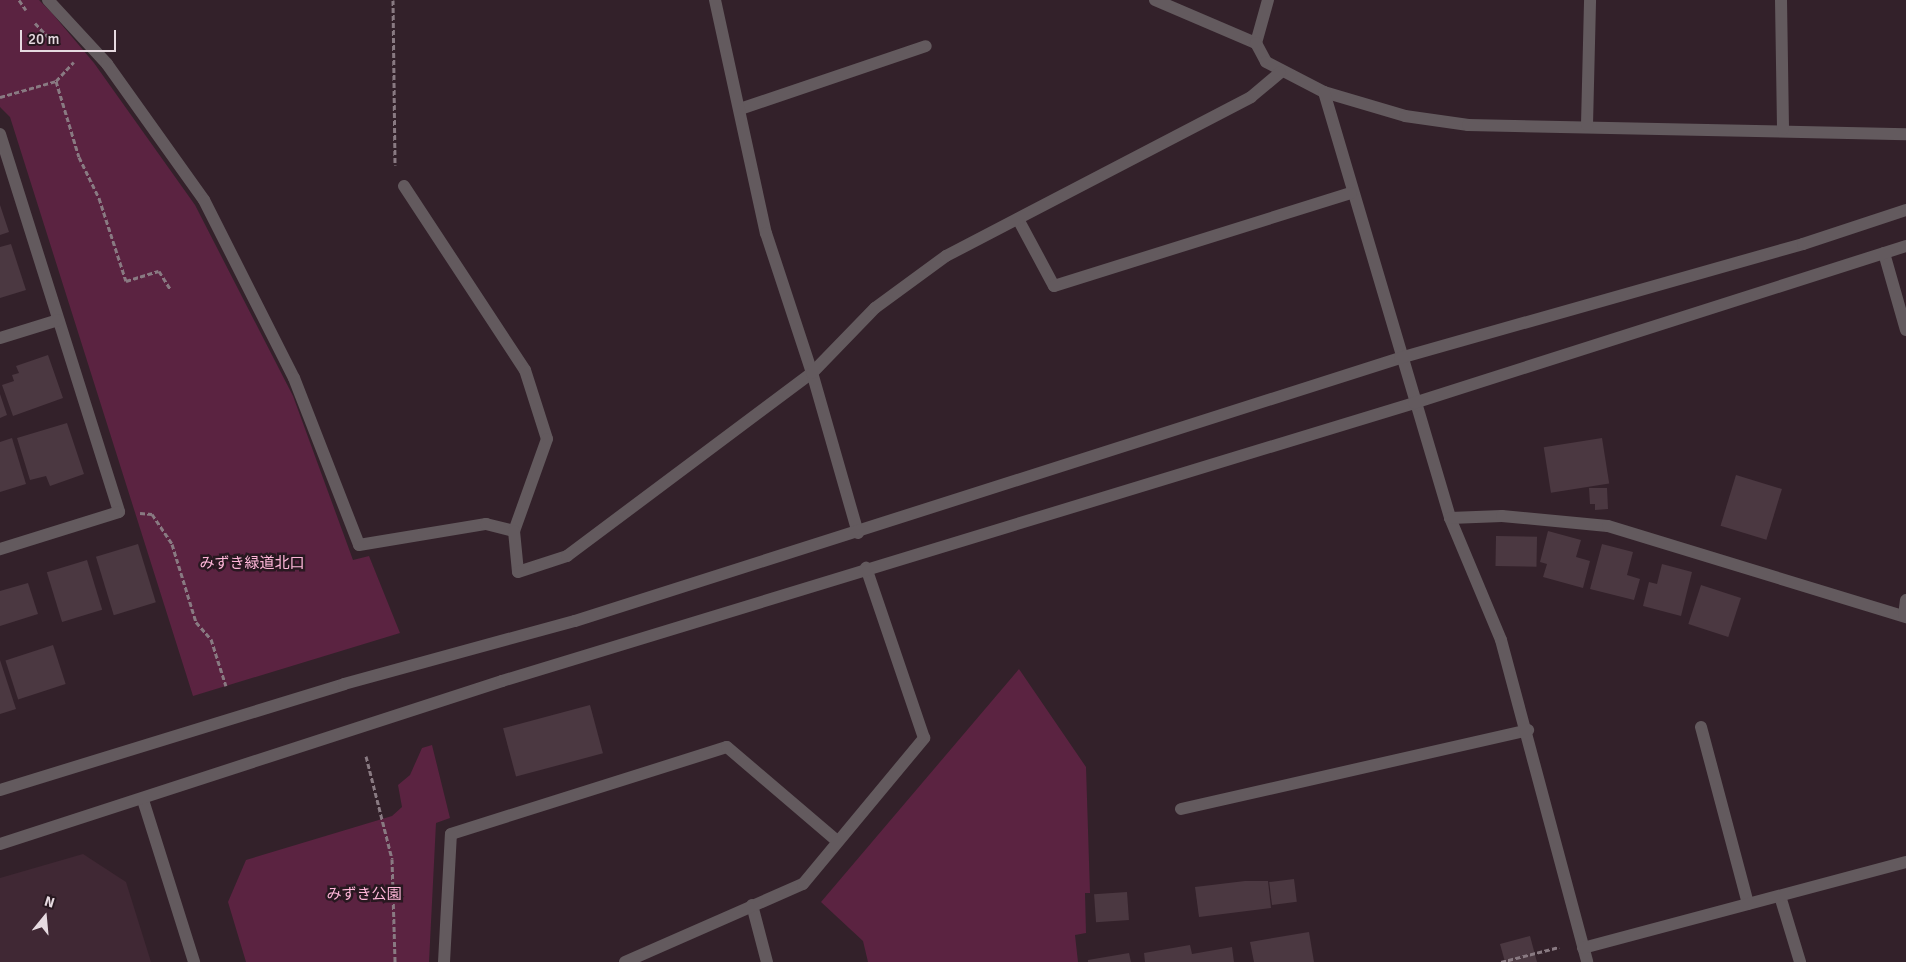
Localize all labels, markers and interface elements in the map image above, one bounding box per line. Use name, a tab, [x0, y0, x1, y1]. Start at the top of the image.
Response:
scale bar	[22, 20, 119, 52]
text: 20 m	[28, 30, 59, 48]
park label: みずき緑道北口	[200, 555, 304, 573]
park label: みずき公園	[327, 886, 401, 904]
north arrow	[20, 892, 70, 942]
text: N	[42, 893, 57, 912]

